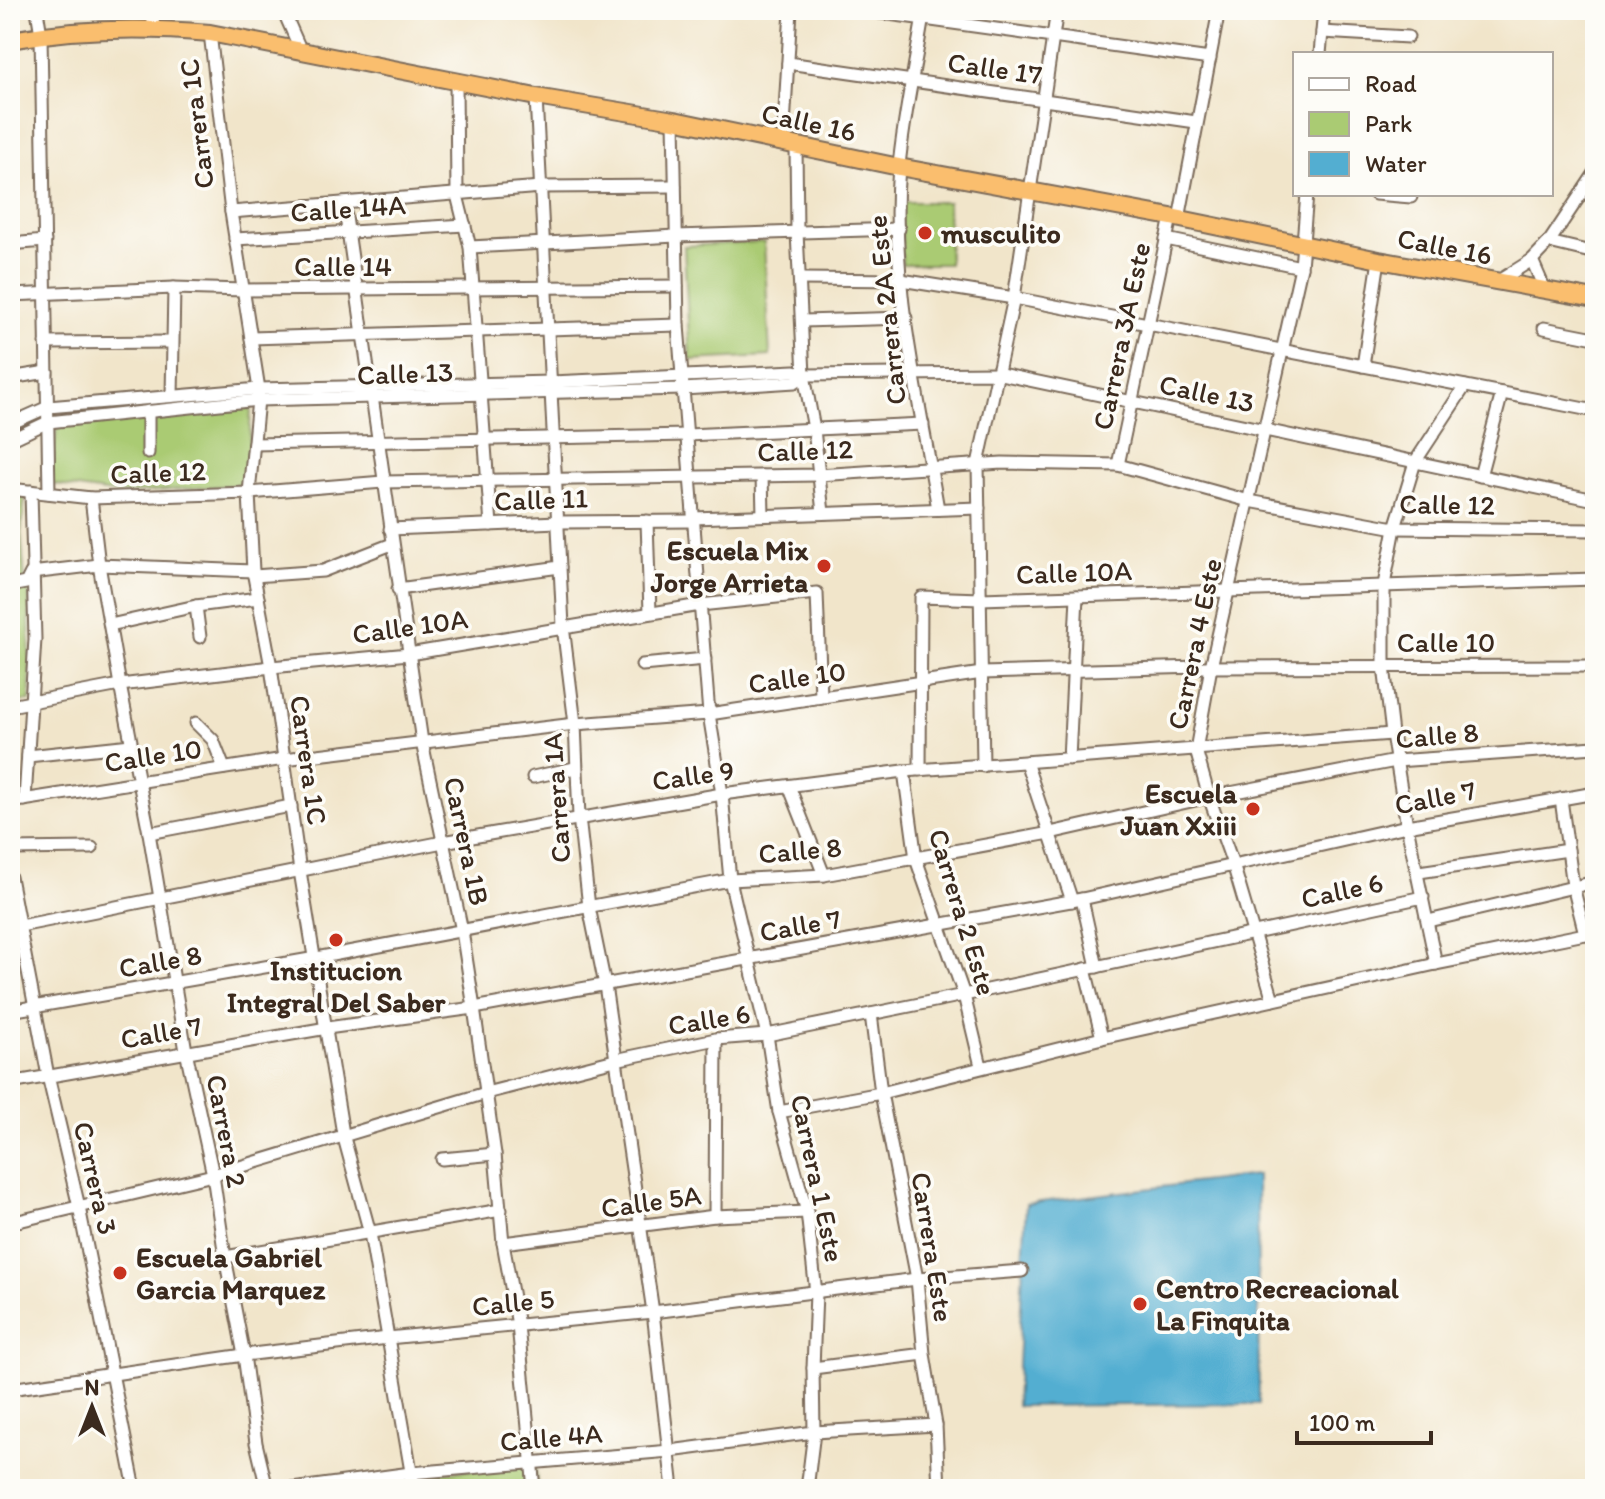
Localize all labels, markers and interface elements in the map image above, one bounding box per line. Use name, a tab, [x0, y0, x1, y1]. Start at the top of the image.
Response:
street label: Calle 17	[946, 45, 1044, 91]
legend	[1293, 52, 1553, 196]
street label: Carrera 1C	[171, 57, 221, 191]
text: Road	[1365, 69, 1417, 98]
street label: Calle 16	[759, 95, 859, 149]
text: Park	[1365, 109, 1412, 138]
text: Water	[1365, 149, 1427, 178]
street label: Calle 14A	[289, 187, 407, 229]
street label: Carrera 2A Este	[859, 214, 913, 406]
place label: musculito	[940, 216, 1061, 250]
street label: Calle 16	[1395, 220, 1495, 272]
marker: musculito	[916, 224, 934, 242]
street label: Carrera 3A Este	[1085, 239, 1157, 433]
street label: Calle 14	[294, 249, 392, 283]
street label: Calle 13	[356, 354, 454, 392]
street label: Calle 13	[1156, 366, 1258, 420]
street label: Calle 12	[757, 431, 854, 469]
street label: Calle 12	[110, 453, 207, 491]
street label: Calle 11	[493, 480, 589, 518]
street label: Calle 12	[1399, 486, 1495, 522]
place label: Escuela Mix Jorge Arrieta	[650, 533, 809, 599]
street label: Calle 10A	[1015, 553, 1133, 591]
street label: Carrera 4 Este	[1159, 555, 1229, 733]
marker: Escuela Mix Jorge Arrieta	[815, 557, 833, 575]
street label: Calle 10A	[350, 601, 470, 651]
street label: Calle 10	[1397, 625, 1495, 659]
street label: Calle 10	[746, 653, 848, 701]
street label: Carrera 1C	[283, 693, 335, 827]
street label: Calle 8	[1394, 714, 1480, 756]
street label: Calle 10	[102, 731, 204, 779]
street label: Carrera 1A	[534, 732, 578, 864]
street label: Calle 9	[650, 752, 736, 798]
street label: Calle 7	[1392, 772, 1479, 822]
street label: Carrera 1B	[437, 774, 497, 908]
place label: Escuela Juan Xxiii	[1119, 776, 1237, 842]
marker: Escuela Juan Xxiii	[1244, 800, 1262, 818]
street label: Carrera 2 Este	[922, 825, 1004, 999]
street label: Calle 8	[757, 829, 843, 871]
street label: Calle 6	[1298, 865, 1386, 915]
street label: Calle 7	[757, 901, 843, 949]
marker: Institucion Integral Del Saber	[327, 931, 345, 949]
street label: Calle 8	[116, 937, 204, 985]
place label: Institucion Integral Del Saber	[227, 953, 446, 1019]
street label: Calle 6	[665, 996, 753, 1042]
street label: Calle 7	[118, 1008, 204, 1056]
street label: Carrera 2	[199, 1072, 255, 1191]
street label: Carrera 1 Este	[784, 1091, 852, 1265]
street label: Carrera 3	[67, 1118, 125, 1238]
street label: Carrera Este	[904, 1170, 962, 1324]
street label: Calle 5A	[599, 1177, 703, 1225]
place label: Escuela Gabriel Garcia Marquez	[136, 1240, 326, 1306]
marker: Escuela Gabriel Garcia Marquez	[111, 1264, 129, 1282]
place label: Centro Recreacional La Finquita	[1156, 1271, 1399, 1337]
street label: Calle 5	[470, 1281, 556, 1323]
marker: Centro Recreacional La Finquita	[1131, 1295, 1149, 1313]
north arrow	[52, 1367, 132, 1447]
text: N	[85, 1374, 99, 1401]
scale bar	[1297, 1395, 1431, 1445]
text: 100 m	[1309, 1408, 1375, 1437]
street label: Calle 4A	[498, 1416, 604, 1458]

